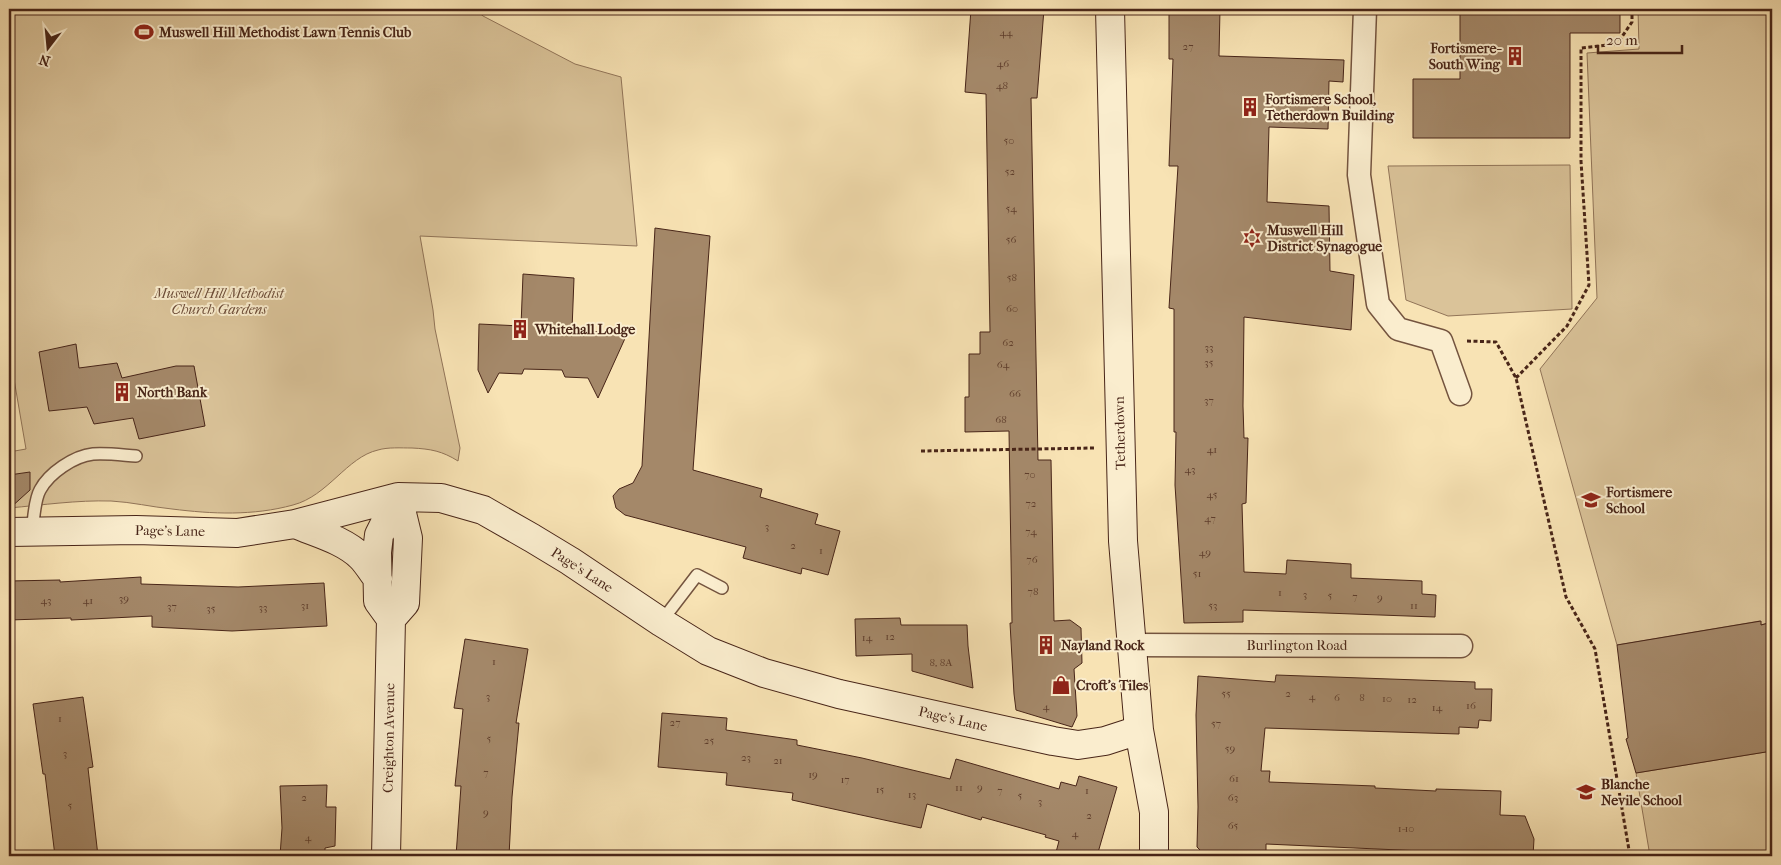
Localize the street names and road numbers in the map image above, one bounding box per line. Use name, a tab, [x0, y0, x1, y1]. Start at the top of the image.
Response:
street label: Tetherdown	[1111, 396, 1129, 470]
street label: Page's Lane	[135, 522, 205, 540]
street label: Page's Lane	[548, 544, 616, 596]
street label: Burlington Road	[1246, 637, 1348, 654]
street label: Creighton Avenue	[380, 683, 398, 793]
street label: Page's Lane	[917, 703, 989, 735]

